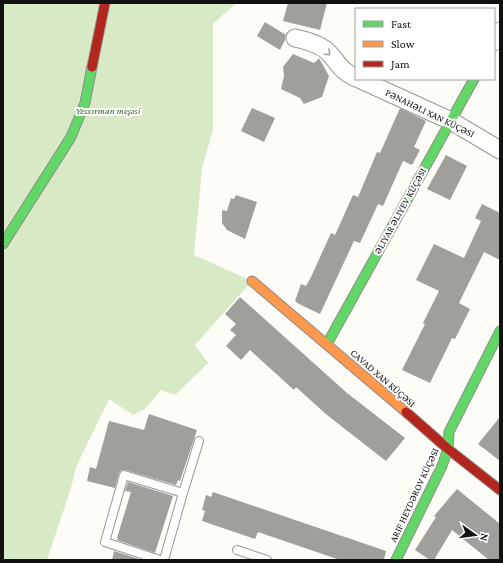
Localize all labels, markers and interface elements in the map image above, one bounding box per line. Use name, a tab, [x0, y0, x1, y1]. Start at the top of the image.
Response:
legend	[355, 8, 495, 80]
text: Fast	[391, 17, 412, 31]
text: Slow	[391, 37, 415, 51]
one-way arrow	[323, 49, 331, 56]
text: Jam	[390, 57, 410, 71]
street label: PƏNAHƏLI XAN KÜÇƏSI	[384, 87, 476, 139]
park label: Yesxırman meşəsi	[76, 105, 141, 116]
street label: ƏLIYAR ƏLIYEV KÜÇƏSI	[372, 166, 428, 256]
street label: CAVAD XAN KÜÇƏSI	[348, 347, 418, 409]
street label: ARIF HEYDƏROV KÜÇƏSI	[387, 446, 441, 544]
north arrow	[455, 515, 495, 555]
text: N	[478, 532, 491, 543]

